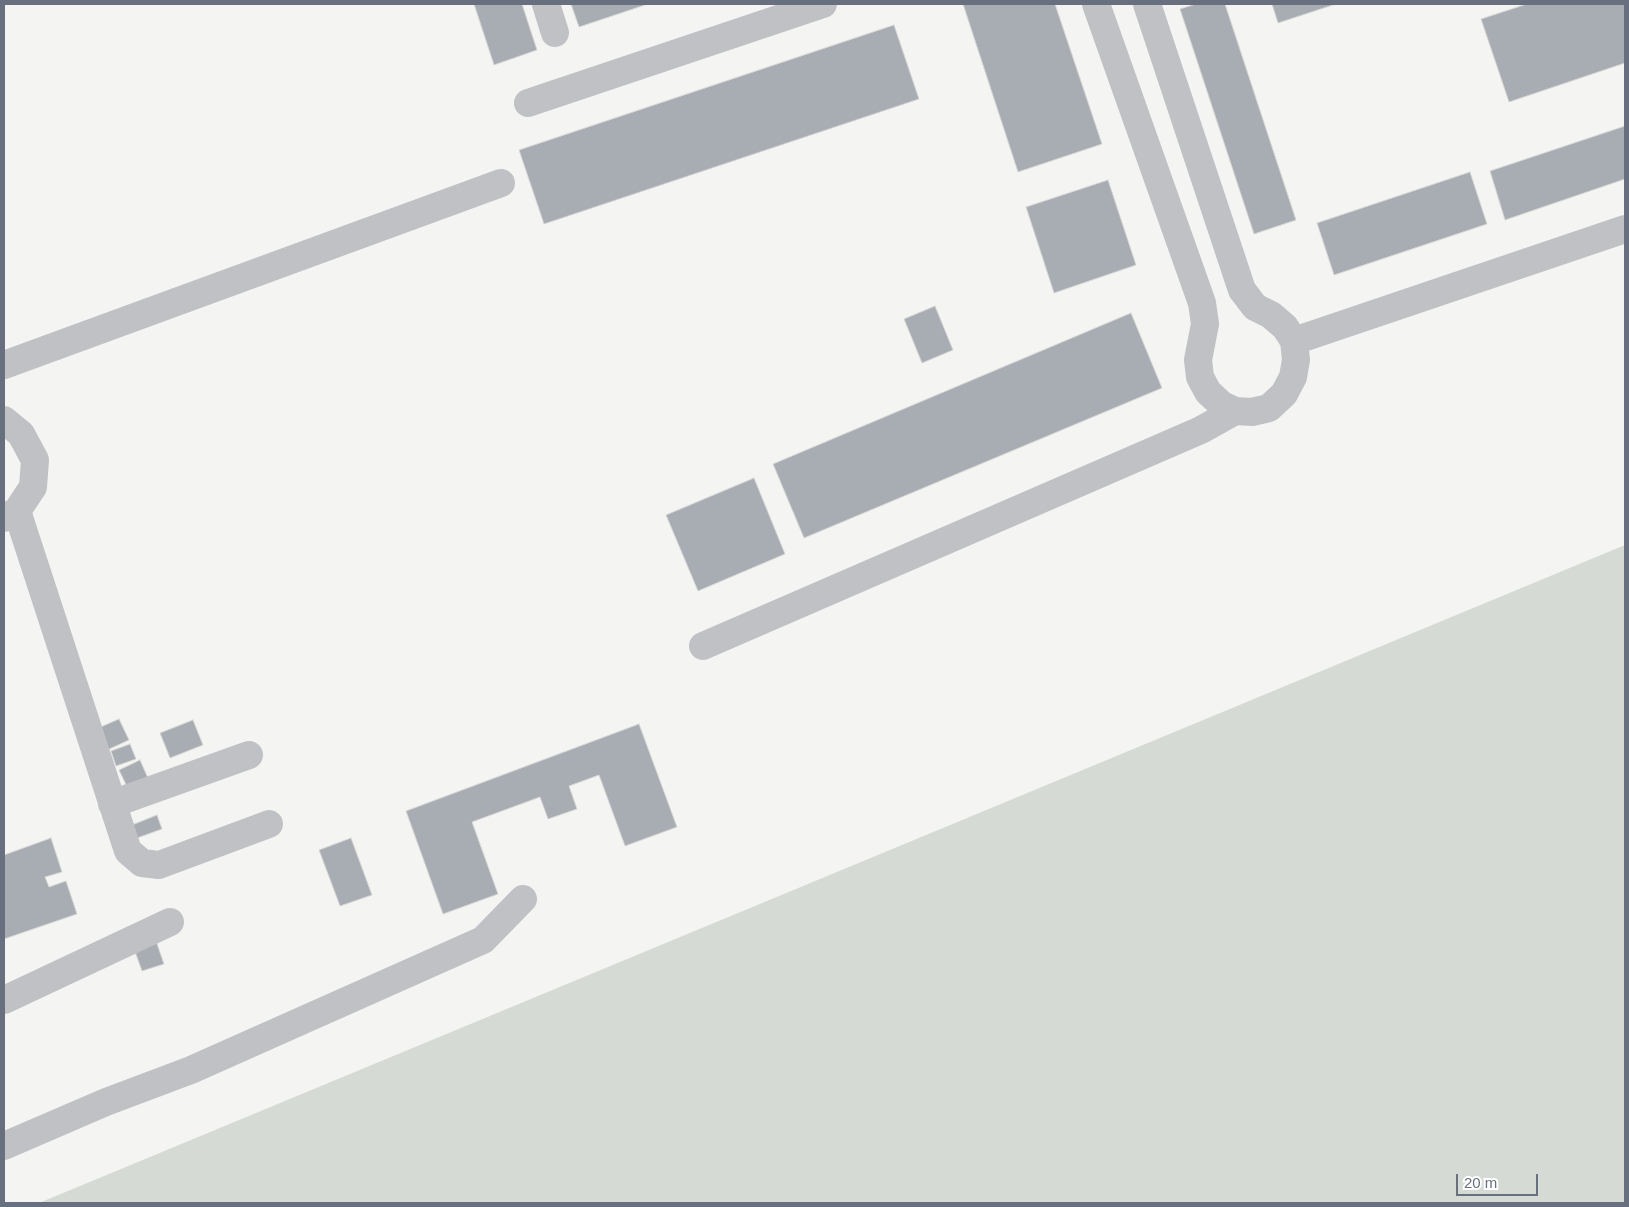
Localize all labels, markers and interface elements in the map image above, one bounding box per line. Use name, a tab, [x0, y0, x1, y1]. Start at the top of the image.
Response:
scale bar	[1459, 1164, 1542, 1196]
text: 20 m	[1464, 1174, 1497, 1191]

